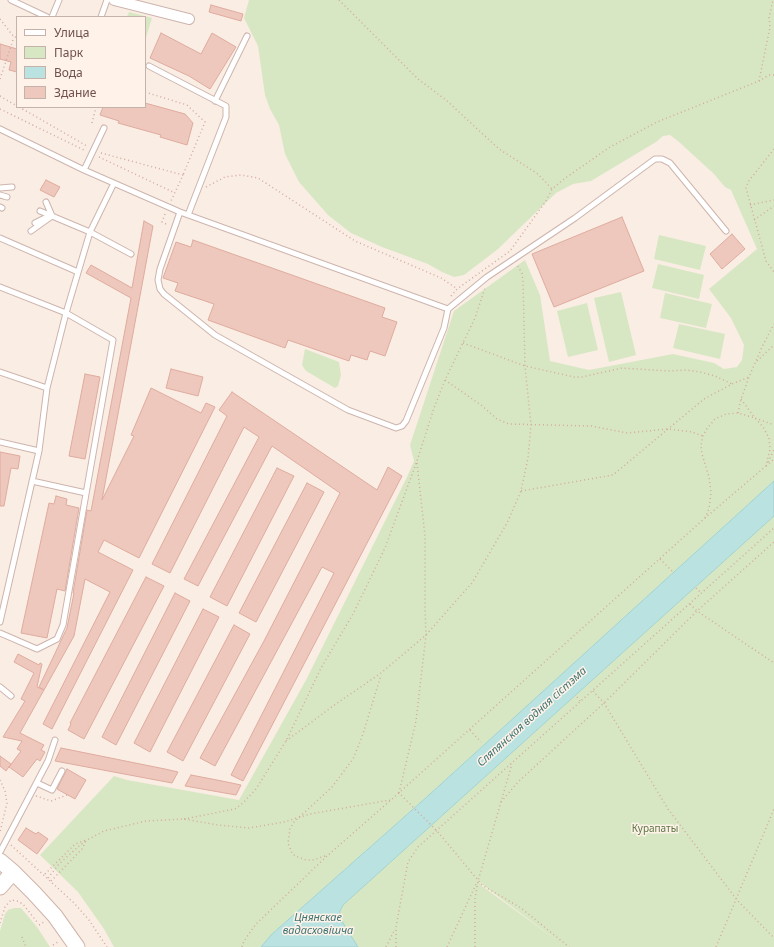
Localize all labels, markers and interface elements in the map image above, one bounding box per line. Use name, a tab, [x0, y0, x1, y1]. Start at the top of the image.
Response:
legend	[16, 16, 146, 108]
text: Улица	[54, 24, 89, 41]
text: Парк	[54, 44, 83, 61]
text: Вода	[54, 64, 83, 81]
text: Здание	[54, 84, 96, 101]
water label: Сляпянская водная сістэма	[475, 664, 589, 770]
park label: Курапаты	[632, 823, 678, 835]
water label: Цнянскае вадасховішча	[283, 911, 353, 937]

